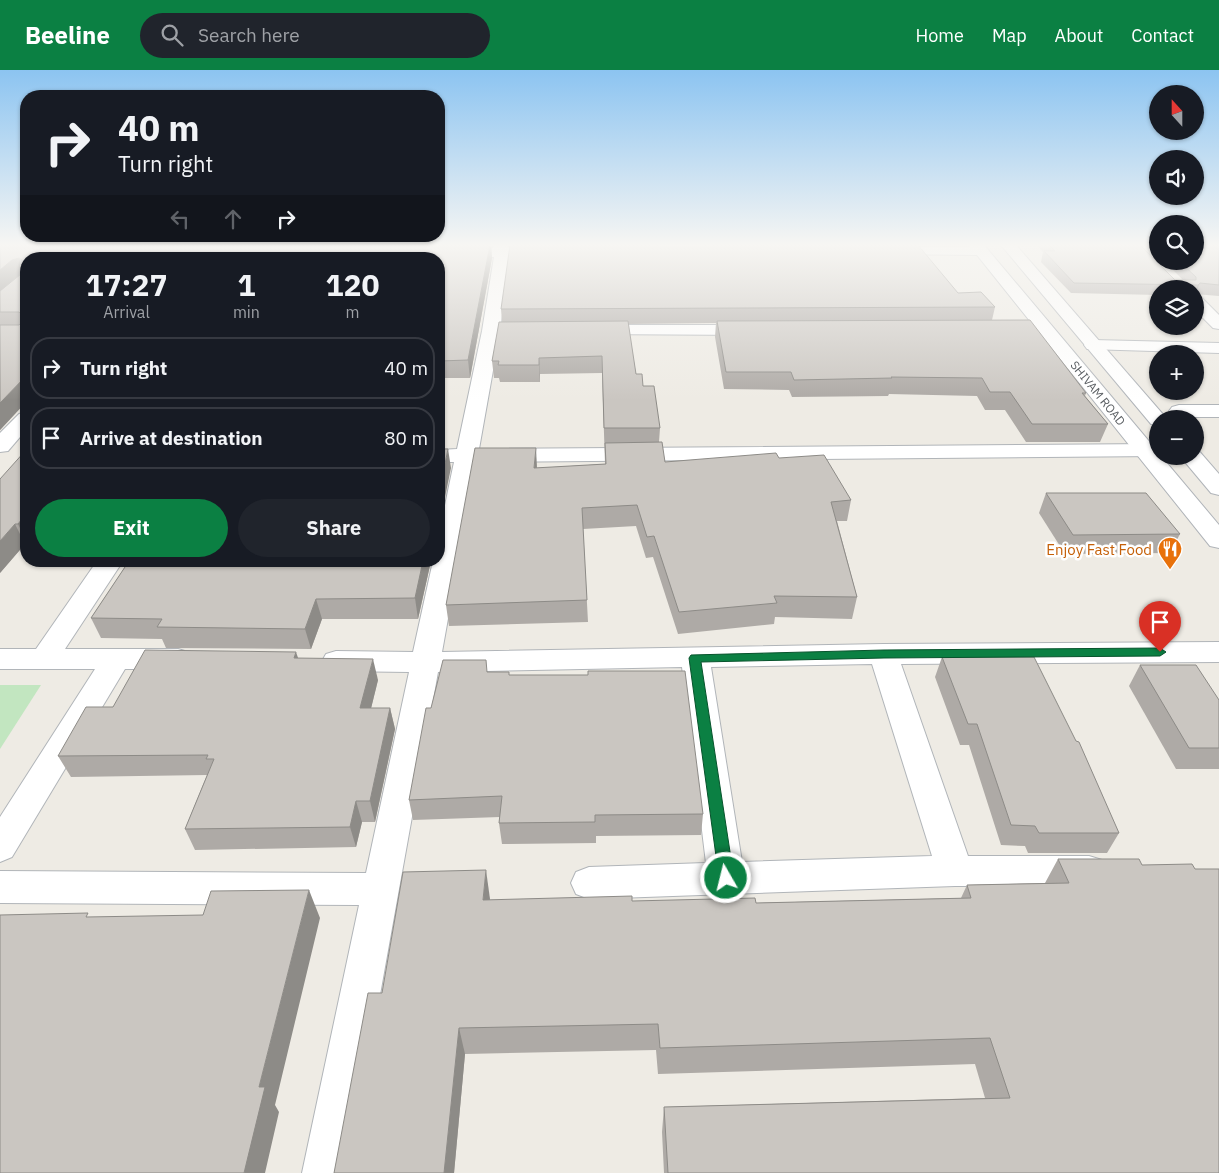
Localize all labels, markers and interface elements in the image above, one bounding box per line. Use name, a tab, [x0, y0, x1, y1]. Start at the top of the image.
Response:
search box	[140, 13, 490, 58]
text: Beeline	[25, 19, 110, 51]
icon: search	[158, 21, 186, 49]
text: Search here	[198, 23, 300, 47]
text: Home	[916, 24, 964, 47]
text: Map	[992, 24, 1027, 47]
text: About	[1055, 24, 1103, 47]
text: Contact	[1131, 24, 1194, 47]
north arrow	[1149, 85, 1204, 140]
map controls	[1149, 85, 1204, 465]
text: 40 m	[118, 105, 200, 151]
icon: right	[35, 110, 100, 175]
text: Turn right	[118, 149, 213, 178]
button: sound	[1149, 150, 1204, 205]
icon: left	[166, 205, 194, 233]
icon: ahead	[219, 205, 247, 233]
icon: right	[272, 205, 300, 233]
button: search	[1149, 215, 1204, 270]
text: 17:27	[86, 265, 167, 304]
text: 1	[237, 265, 255, 304]
text: 120	[325, 265, 379, 304]
button: layers	[1149, 280, 1204, 335]
text: Arrival	[103, 302, 150, 322]
text: min	[233, 302, 260, 322]
text: m	[345, 302, 359, 322]
button: +	[1149, 345, 1204, 400]
icon: right	[37, 354, 65, 382]
text: Turn right	[80, 356, 167, 380]
text: 40 m	[384, 356, 428, 380]
street label: SHIVAM ROAD	[1067, 358, 1129, 428]
button: −	[1149, 410, 1204, 465]
icon: arrive	[37, 424, 65, 452]
text: Arrive at destination	[80, 426, 263, 450]
text: 80 m	[384, 426, 428, 450]
button: Exit	[35, 499, 228, 557]
button: Share	[238, 499, 430, 557]
restaurant icon: Enjoy Fast Food	[1157, 536, 1183, 570]
place label: Enjoy Fast Food	[1046, 540, 1152, 559]
pin	[1139, 601, 1181, 652]
icon: arrive	[1146, 608, 1174, 636]
position arrow	[699, 851, 751, 903]

